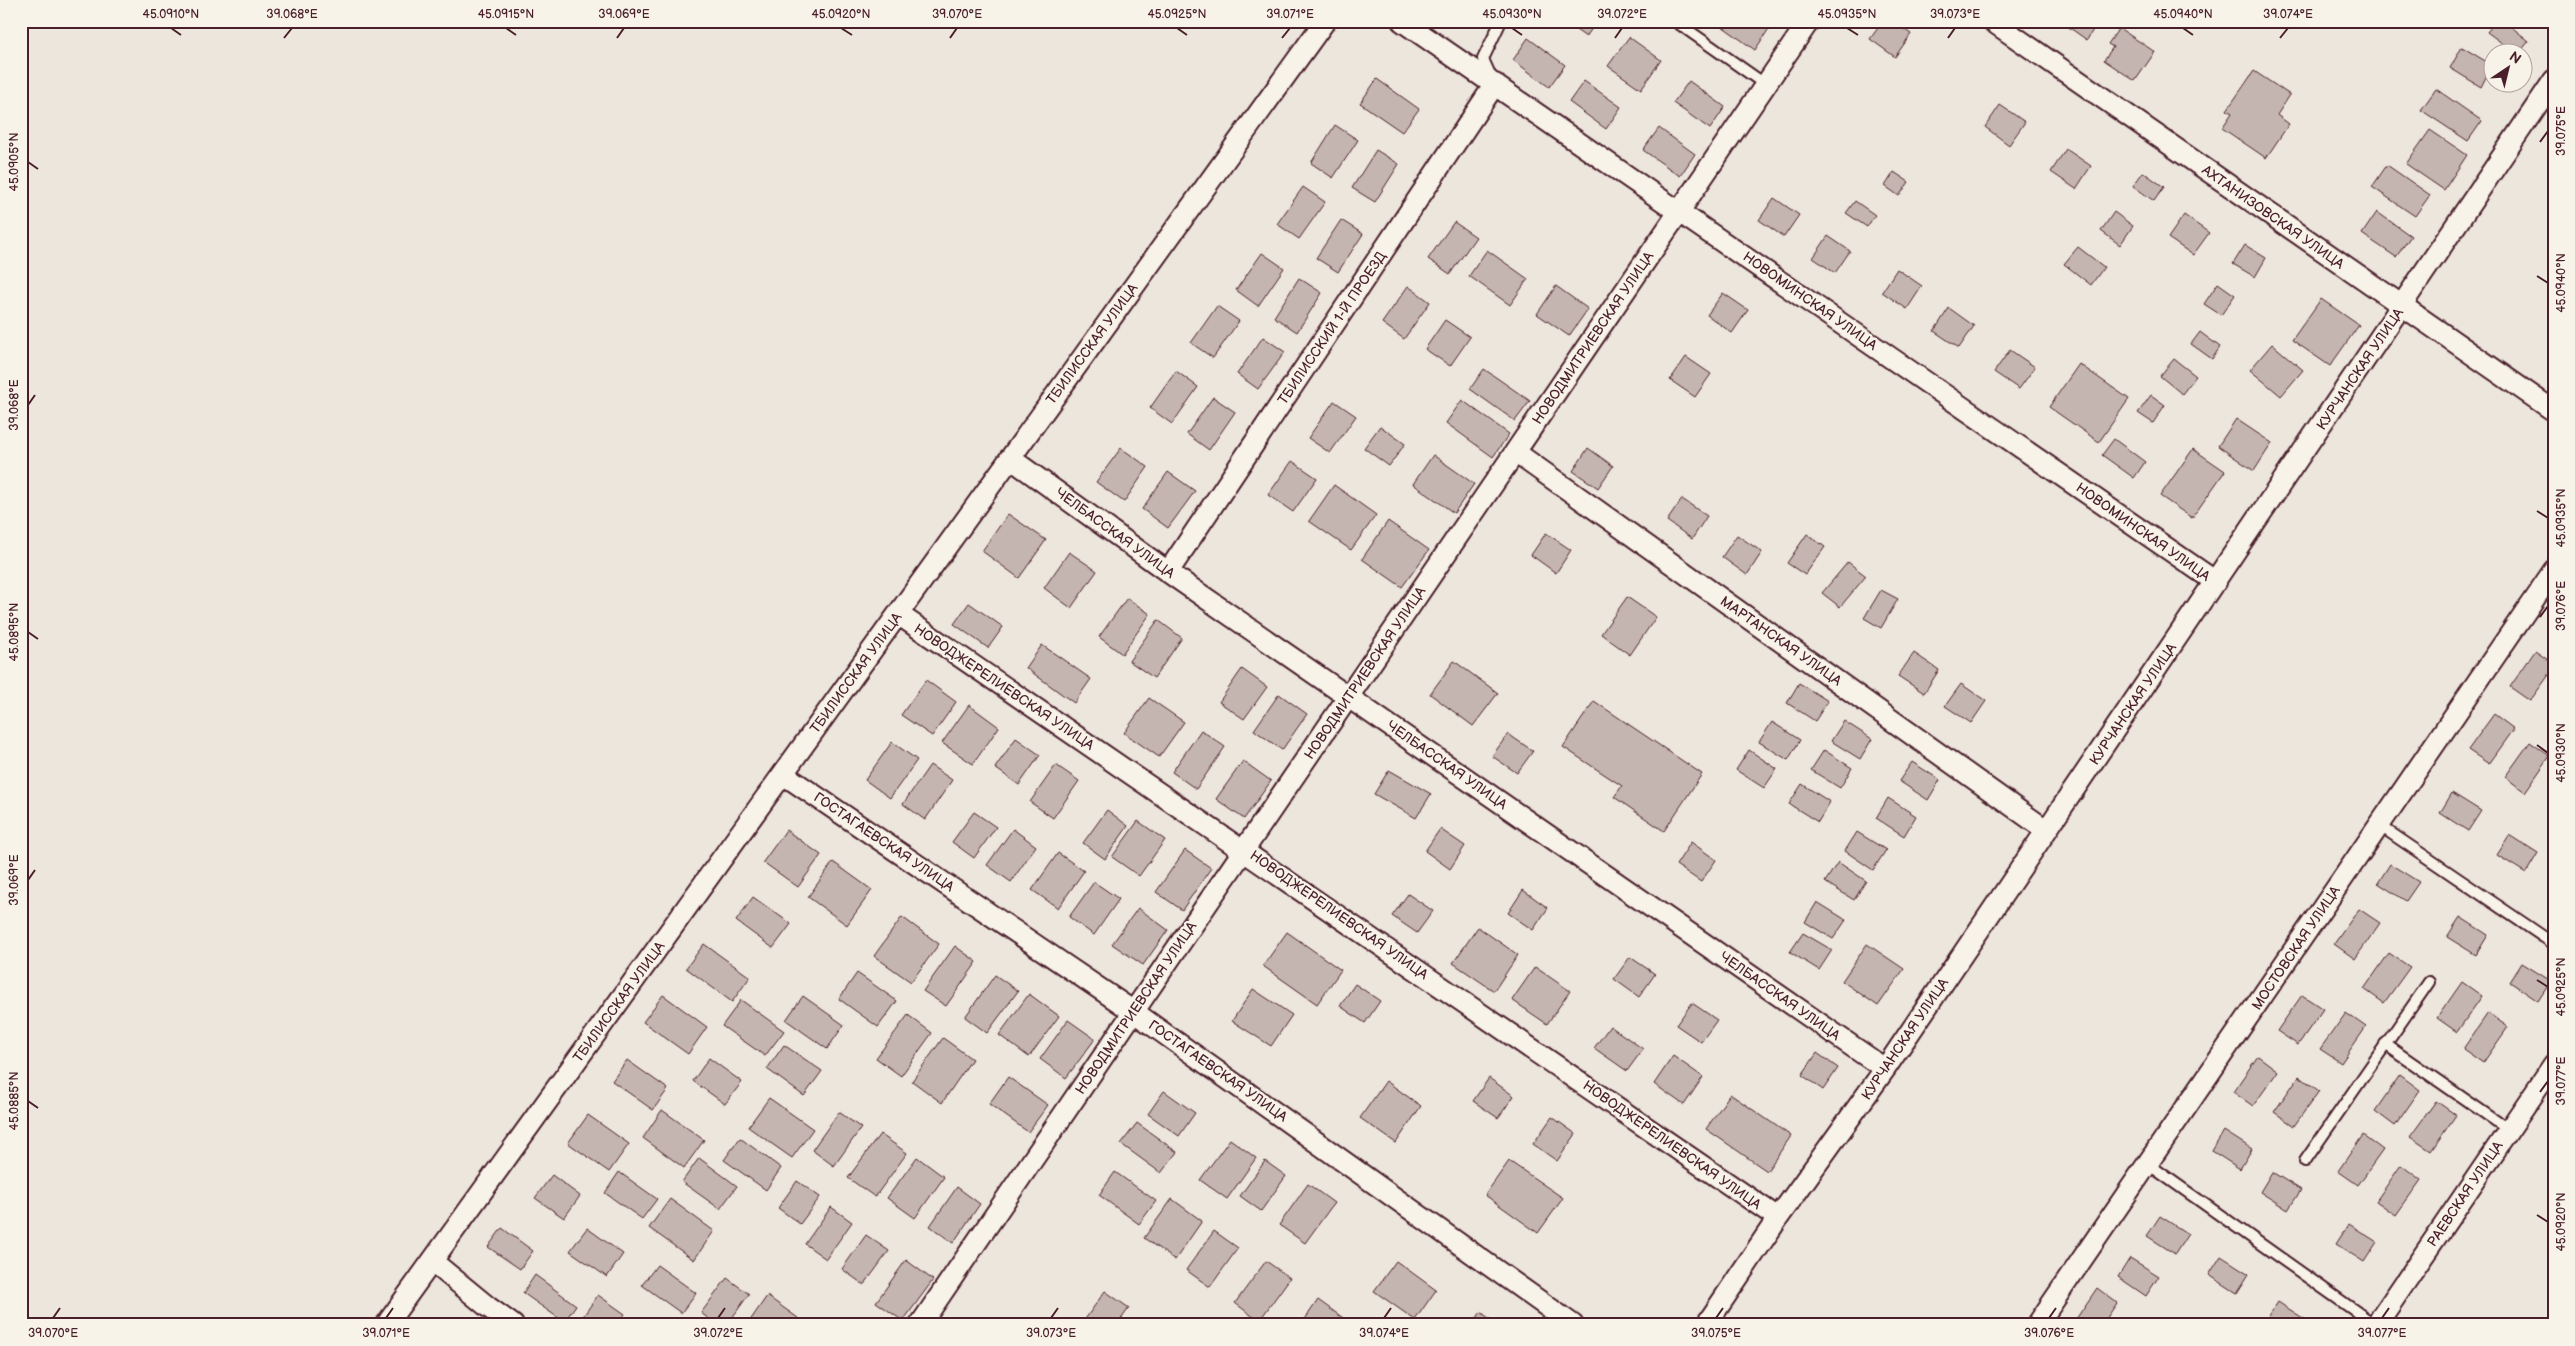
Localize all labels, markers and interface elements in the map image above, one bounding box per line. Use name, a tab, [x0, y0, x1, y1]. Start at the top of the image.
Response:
text: 45.0910°N	[143, 7, 199, 22]
text: 39.068°E	[266, 7, 318, 22]
text: 45.0915°N	[478, 7, 534, 22]
text: 39.069°E	[598, 7, 650, 22]
text: 45.0920°N	[811, 7, 871, 22]
text: 39.070°E	[932, 7, 982, 22]
text: 45.0925°N	[1148, 7, 1206, 22]
text: 39.071°E	[1266, 7, 1314, 22]
text: 45.0930°N	[1482, 7, 1542, 22]
text: 39.072°E	[1597, 7, 1647, 22]
text: 45.0935°N	[1817, 7, 1877, 22]
text: 39.073°E	[1930, 7, 1980, 22]
text: 45.0940°N	[2153, 7, 2213, 22]
text: 39.074°E	[2263, 7, 2313, 22]
north arrow	[2482, 42, 2532, 92]
text: N	[2506, 48, 2524, 68]
text: 39.075°E	[2554, 106, 2569, 156]
text: 45.0905°N	[7, 133, 22, 191]
street label: АХТАНИЗОВСКАЯ УЛИЦА	[2198, 161, 2348, 273]
street label: ТБИЛИССКИЙ 1-Й ПРОЕЗД	[1274, 248, 1390, 408]
street label: НОВОДМИТРИЕВСКАЯ УЛИЦА	[1529, 248, 1658, 428]
street label: НОВОМИНСКАЯ УЛИЦА	[1740, 248, 1881, 354]
text: 45.0940°N	[2554, 253, 2569, 313]
street label: ТБИЛИССКАЯ УЛИЦА	[1042, 280, 1142, 408]
street label: КУРЧАНСКАЯ УЛИЦА	[2313, 304, 2407, 433]
text: 39.068°E	[7, 379, 22, 431]
street label: НОВОМИНСКАЯ УЛИЦА	[2073, 479, 2214, 585]
street label: ЧЕЛБАССКАЯ УЛИЦА	[1052, 484, 1178, 582]
text: 45.0935°N	[2554, 488, 2569, 548]
text: 39.076°E	[2554, 581, 2569, 631]
street label: НОВОДМИТРИЕВСКАЯ УЛИЦА	[1301, 583, 1430, 763]
street label: МАРТАНСКАЯ УЛИЦА	[1717, 593, 1845, 690]
text: 45.0895°N	[7, 603, 22, 661]
street label: ТБИЛИССКАЯ УЛИЦА	[806, 609, 906, 737]
street label: НОВОДЖЕРЕЛИЕВСКАЯ УЛИЦА	[911, 620, 1098, 754]
street label: КУРЧАНСКАЯ УЛИЦА	[2086, 639, 2180, 768]
street label: ЧЕЛБАССКАЯ УЛИЦА	[1383, 717, 1511, 813]
text: 45.0930°N	[2554, 723, 2569, 783]
street label: ГОСТАГАЕВСКАЯ УЛИЦА	[811, 789, 958, 896]
street label: НОВОДЖЕРЕЛИЕВСКАЯ УЛИЦА	[1247, 847, 1432, 984]
text: 39.069°E	[7, 854, 22, 906]
street label: МОСТОВСКАЯ УЛИЦА	[2248, 882, 2344, 1013]
street label: НОВОДМИТРИЕВСКАЯ УЛИЦА	[1072, 918, 1201, 1098]
street label: ТБИЛИССКАЯ УЛИЦА	[569, 938, 669, 1066]
street label: ЧЕЛБАССКАЯ УЛИЦА	[1716, 948, 1844, 1044]
text: 45.0925°N	[2554, 958, 2569, 1016]
street label: КУРЧАНСКАЯ УЛИЦА	[1858, 974, 1952, 1103]
street label: ГОСТАГАЕВСКАЯ УЛИЦА	[1145, 1017, 1291, 1126]
text: 39.077°E	[2554, 1056, 2569, 1105]
text: 45.0885°N	[7, 1072, 22, 1130]
street label: НОВОДЖЕРЕЛИЕВСКАЯ УЛИЦА	[1580, 1077, 1765, 1214]
street label: РАЕВСКАЯ УЛИЦА	[2423, 1138, 2507, 1250]
text: 45.0920°N	[2554, 1192, 2569, 1252]
text: 39.070°E	[28, 1326, 78, 1341]
text: 39.071°E	[362, 1326, 410, 1341]
text: 39.072°E	[693, 1326, 743, 1341]
text: 39.073°E	[1026, 1326, 1076, 1341]
text: 39.074°E	[1359, 1326, 1409, 1341]
text: 39.075°E	[1691, 1326, 1741, 1341]
text: 39.076°E	[2024, 1326, 2074, 1341]
text: 39.077°E	[2358, 1326, 2407, 1341]

